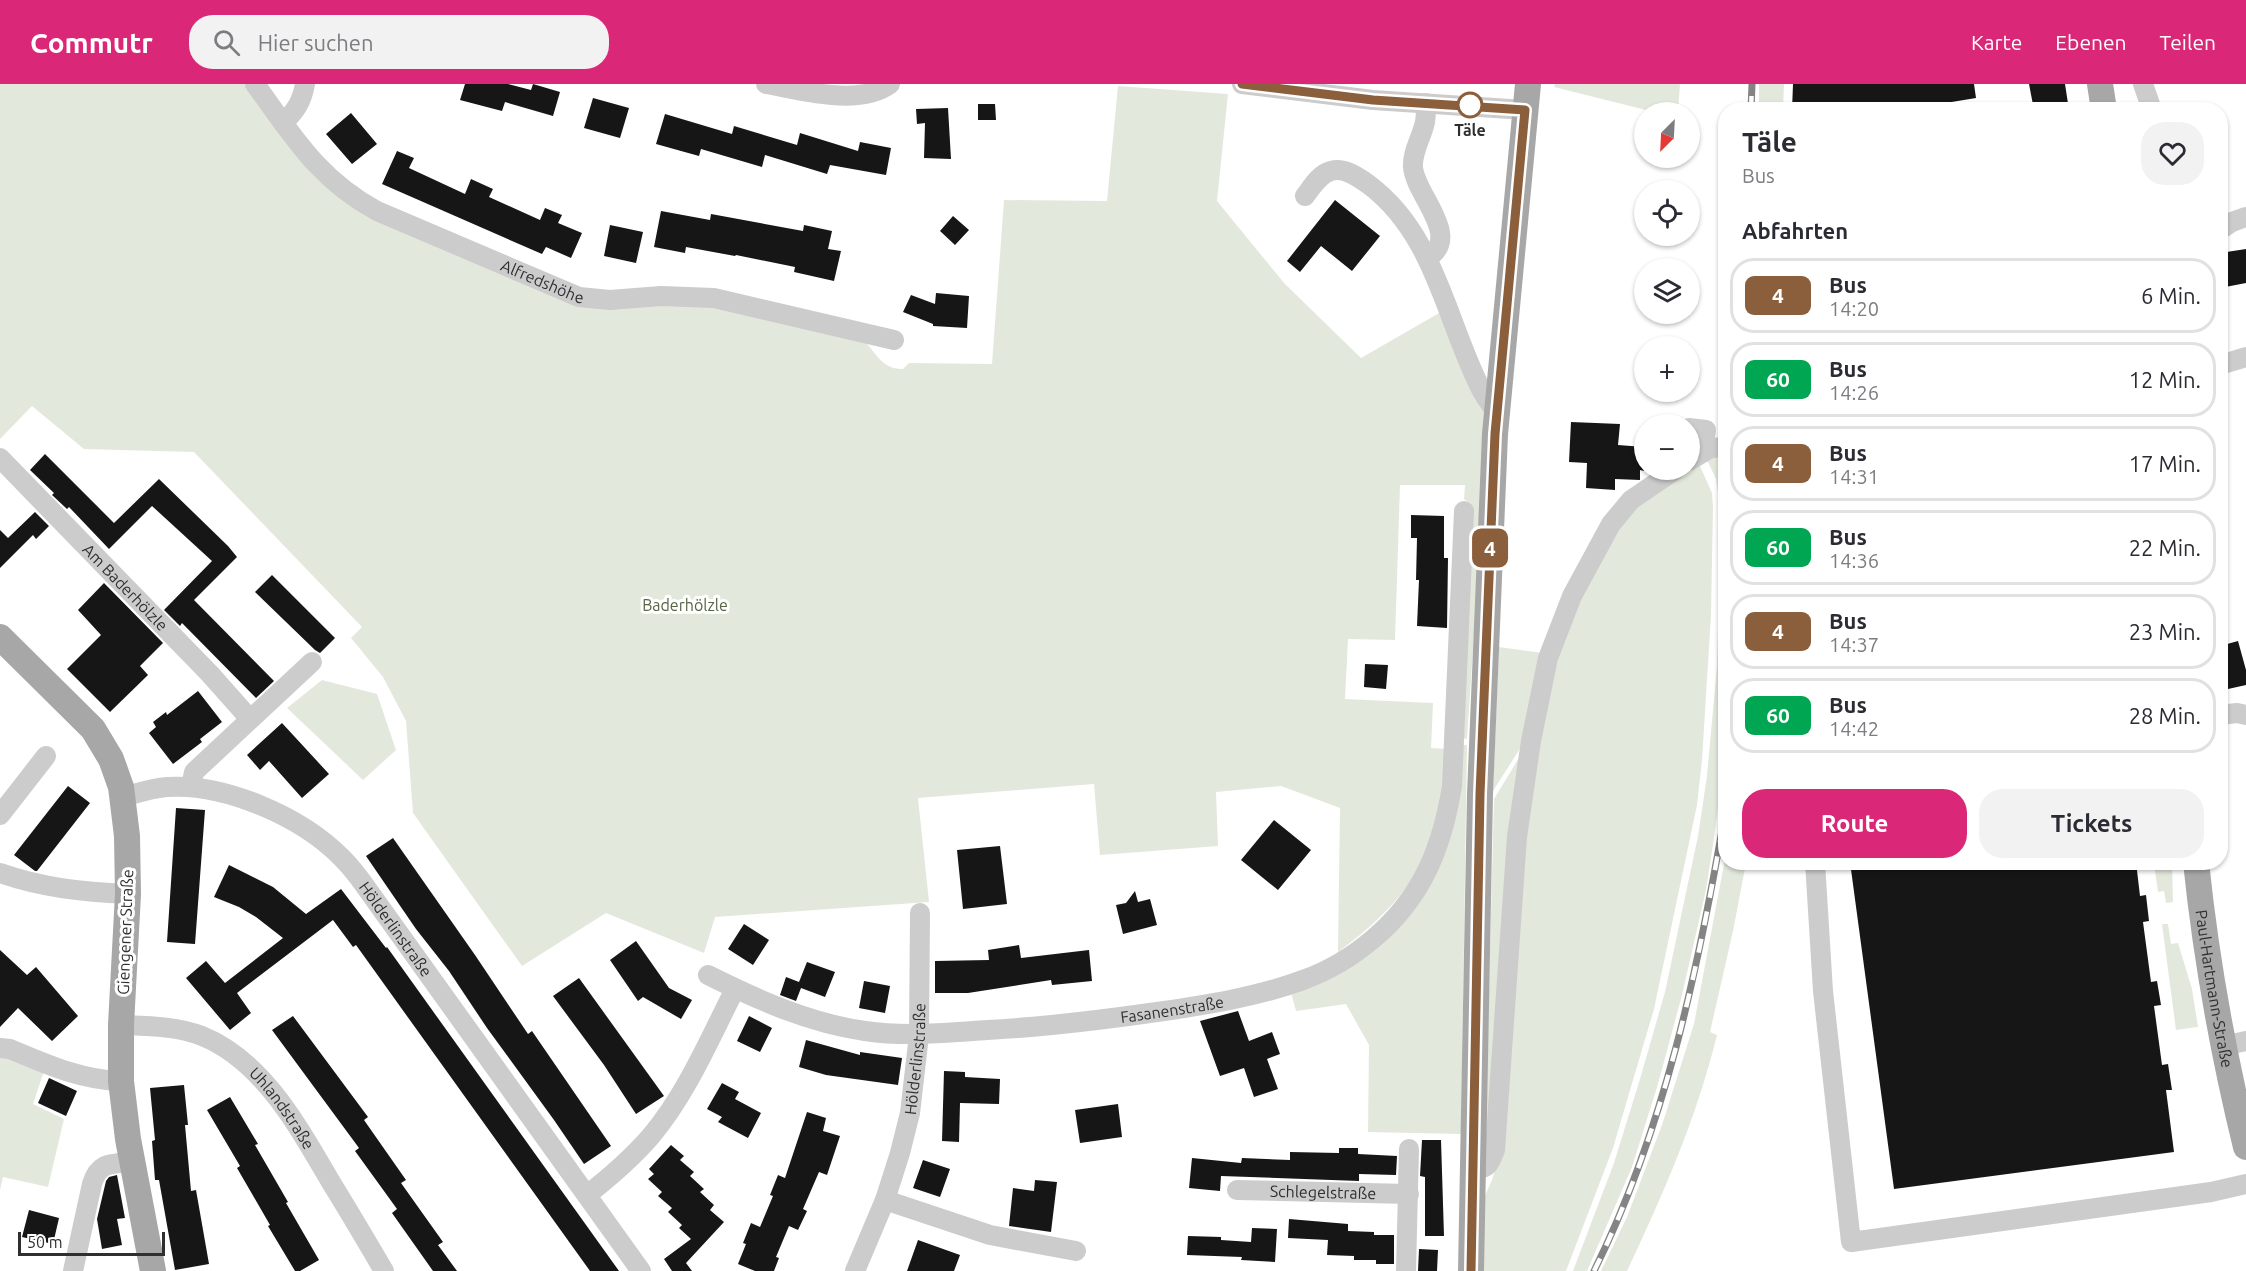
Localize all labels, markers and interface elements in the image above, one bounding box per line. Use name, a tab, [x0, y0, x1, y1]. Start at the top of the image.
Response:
search box	[189, 15, 609, 69]
icon: search	[210, 26, 243, 59]
text: Commutr	[30, 27, 153, 58]
text: Hier suchen	[258, 30, 374, 55]
text: Karte	[1971, 30, 2022, 54]
text: Ebenen	[2055, 30, 2127, 54]
text: Teilen	[2160, 30, 2216, 54]
marker: Täle	[1457, 92, 1483, 118]
north arrow	[1634, 102, 1700, 168]
map controls	[1634, 102, 1700, 480]
place label: Täle	[1454, 121, 1486, 139]
button: heart	[2141, 122, 2204, 185]
text: Täle	[1742, 126, 1797, 157]
text: Bus	[1742, 164, 1775, 187]
button: locate	[1634, 180, 1700, 246]
text: Abfahrten	[1742, 218, 1848, 243]
street label: Alfredshöhe	[498, 256, 585, 306]
button: layers	[1634, 258, 1700, 324]
text: Bus	[1829, 272, 1867, 297]
text: 4	[1772, 283, 1784, 307]
text: 6 Min.	[2141, 283, 2201, 308]
text: 14:20	[1829, 297, 1879, 320]
button: +	[1634, 336, 1700, 402]
text: Bus	[1829, 356, 1867, 381]
text: 60	[1766, 367, 1790, 391]
text: 12 Min.	[2129, 367, 2201, 392]
text: 14:26	[1829, 381, 1879, 404]
button: −	[1634, 414, 1700, 480]
text: Bus	[1829, 440, 1867, 465]
text: 4	[1772, 451, 1784, 475]
text: 17 Min.	[2129, 451, 2201, 476]
text: 14:31	[1829, 465, 1879, 488]
text: Bus	[1829, 524, 1867, 549]
line badge: 4	[1470, 528, 1510, 568]
text: 60	[1766, 535, 1790, 559]
text: 22 Min.	[2129, 535, 2201, 560]
text: 4	[1484, 536, 1496, 560]
street label: Am Baderhölzle	[79, 540, 172, 634]
text: 14:36	[1829, 549, 1879, 572]
park label: Baderhölzle	[642, 596, 728, 614]
text: Bus	[1829, 608, 1867, 633]
text: 4	[1772, 619, 1784, 643]
text: 23 Min.	[2129, 619, 2201, 644]
text: 14:37	[1829, 633, 1879, 656]
text: Bus	[1829, 692, 1867, 717]
text: 60	[1766, 703, 1790, 727]
text: 28 Min.	[2129, 703, 2201, 728]
text: 14:42	[1829, 717, 1879, 740]
button: Route	[1742, 789, 1967, 858]
button: Tickets	[1979, 789, 2204, 858]
street label: Giengener Straße	[114, 869, 136, 995]
street label: Hölderlinstraße	[356, 878, 436, 980]
street label: Paul-Hartmann-Straße	[2193, 909, 2237, 1069]
street label: Fasanenstraße	[1119, 992, 1225, 1026]
street label: Hölderlinstraße	[901, 1003, 928, 1116]
street label: Uhlandstraße	[246, 1064, 318, 1152]
street label: Schlegelstraße	[1270, 1182, 1376, 1202]
scale bar	[18, 1229, 165, 1256]
text: 50 m	[27, 1233, 63, 1251]

